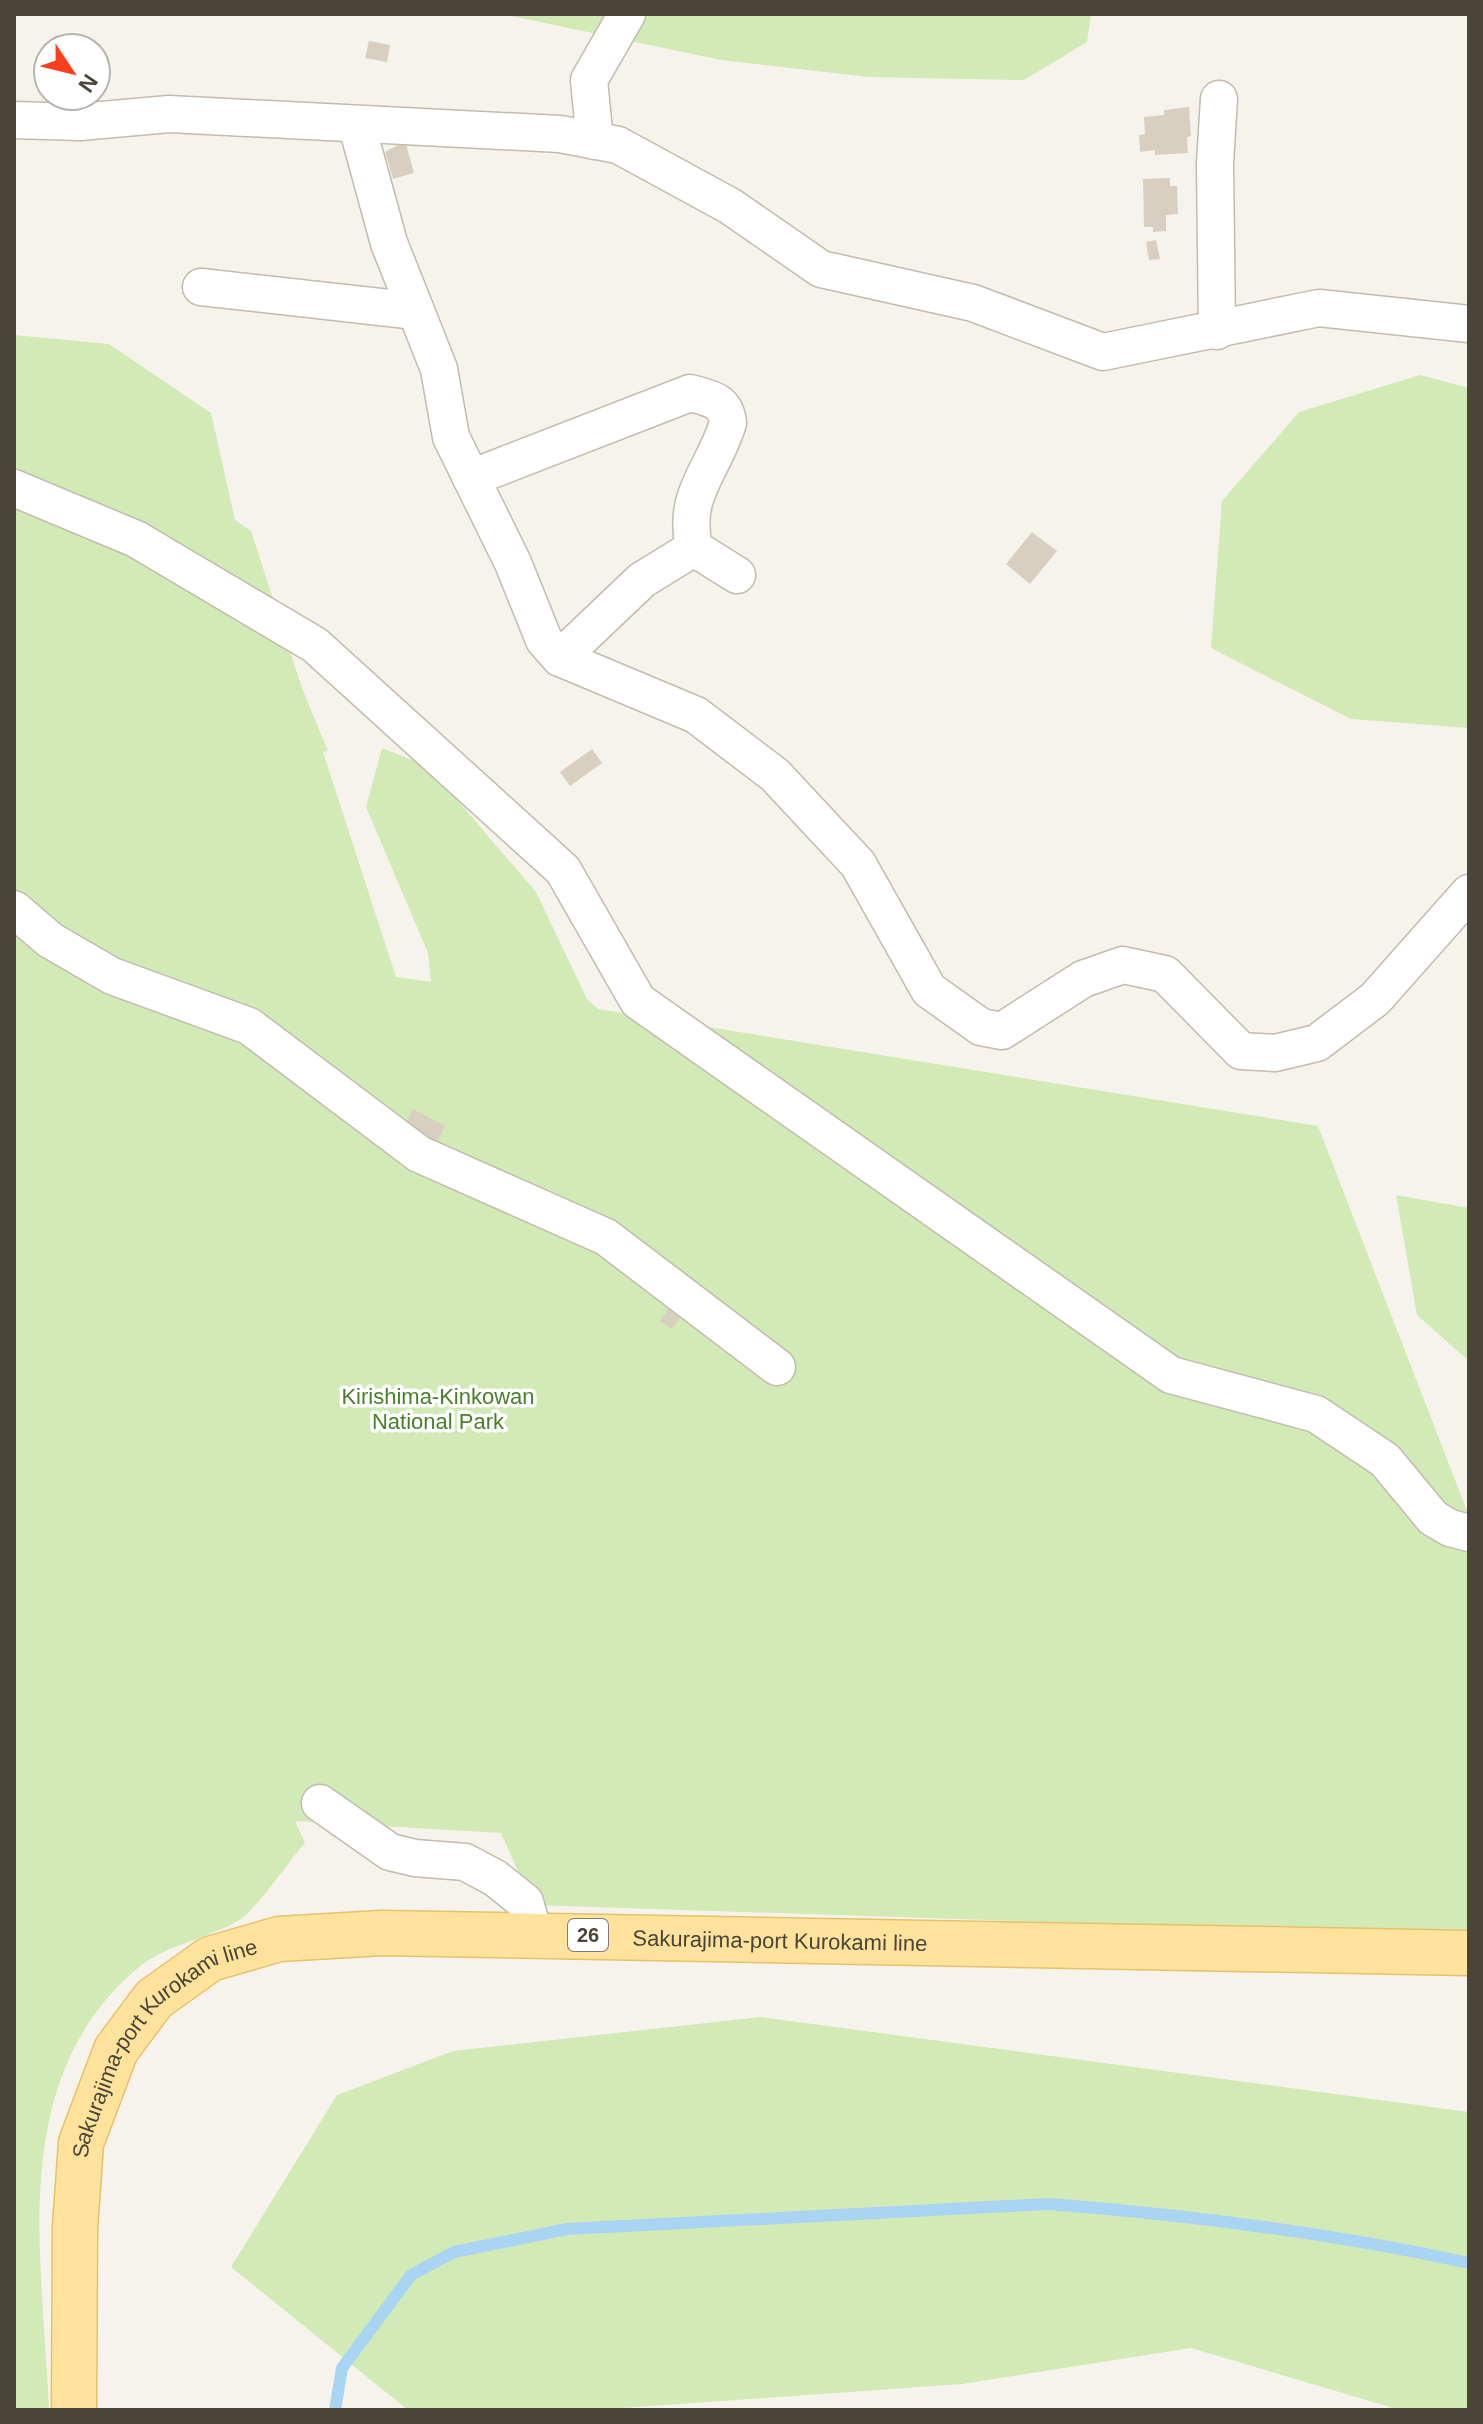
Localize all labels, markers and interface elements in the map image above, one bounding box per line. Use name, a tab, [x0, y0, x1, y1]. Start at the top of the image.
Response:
north arrow	[32, 32, 112, 112]
text: N	[73, 70, 103, 97]
park label: Kirishima-Kinkowan National Park	[341, 1384, 535, 1434]
road number: 26	[568, 1919, 608, 1951]
street label: Sakurajima-port Kurokami line	[632, 1926, 928, 1956]
street label: Sakurajima-port Kurokami line	[68, 1934, 260, 2159]

